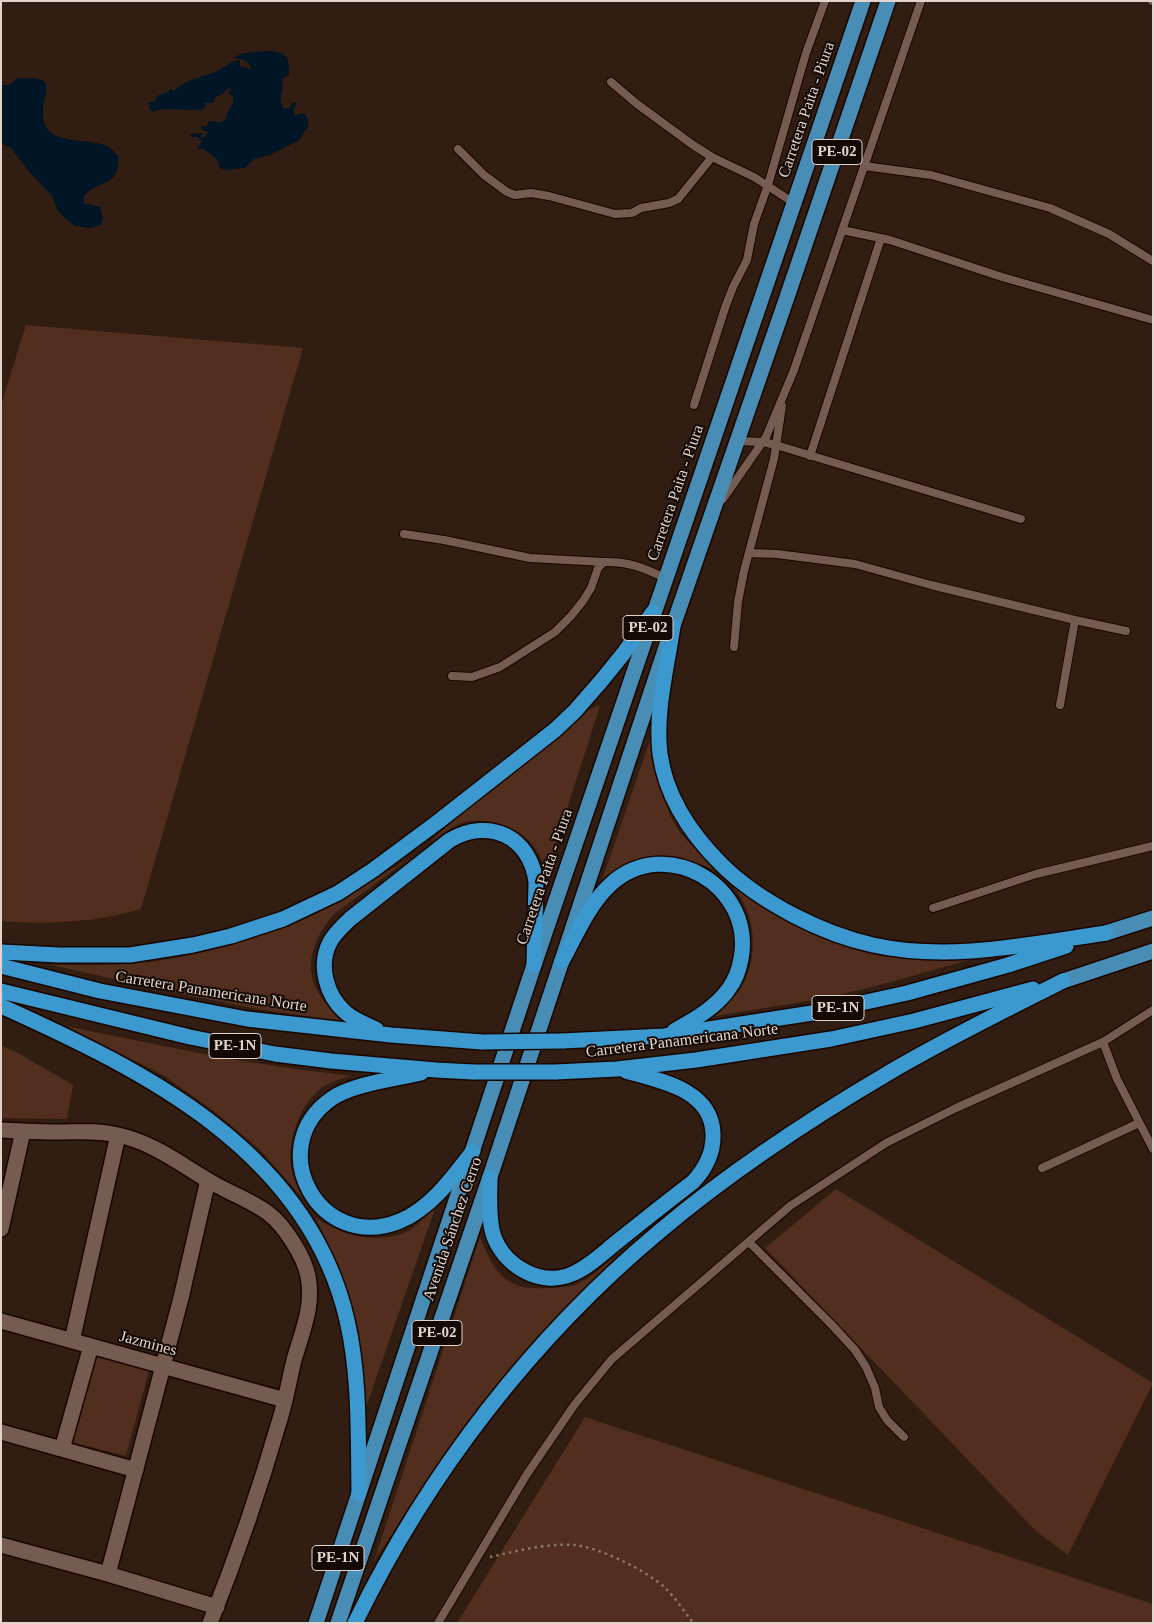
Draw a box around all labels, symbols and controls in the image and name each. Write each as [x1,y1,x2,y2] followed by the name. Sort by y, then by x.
[775,39,839,181] street label: Carretera Paita - Piura
[812,140,862,164] road number: PE-02
[644,422,708,564] street label: Carretera Paita - Piura
[623,616,673,640] road number: PE-02
[513,806,577,948] street label: Carretera Paita - Piura
[114,967,308,1017] street label: Carretera Panamericana Norte
[812,996,864,1020] road number: PE-1N
[585,1020,779,1062] street label: Carretera Panamericana Norte
[209,1034,261,1058] road number: PE-1N
[419,1155,487,1303] street label: Avenida Sánchez Cerro
[412,1320,462,1346] road number: PE-02
[117,1327,179,1361] street label: Jazmines
[312,1546,364,1570] road number: PE-1N

